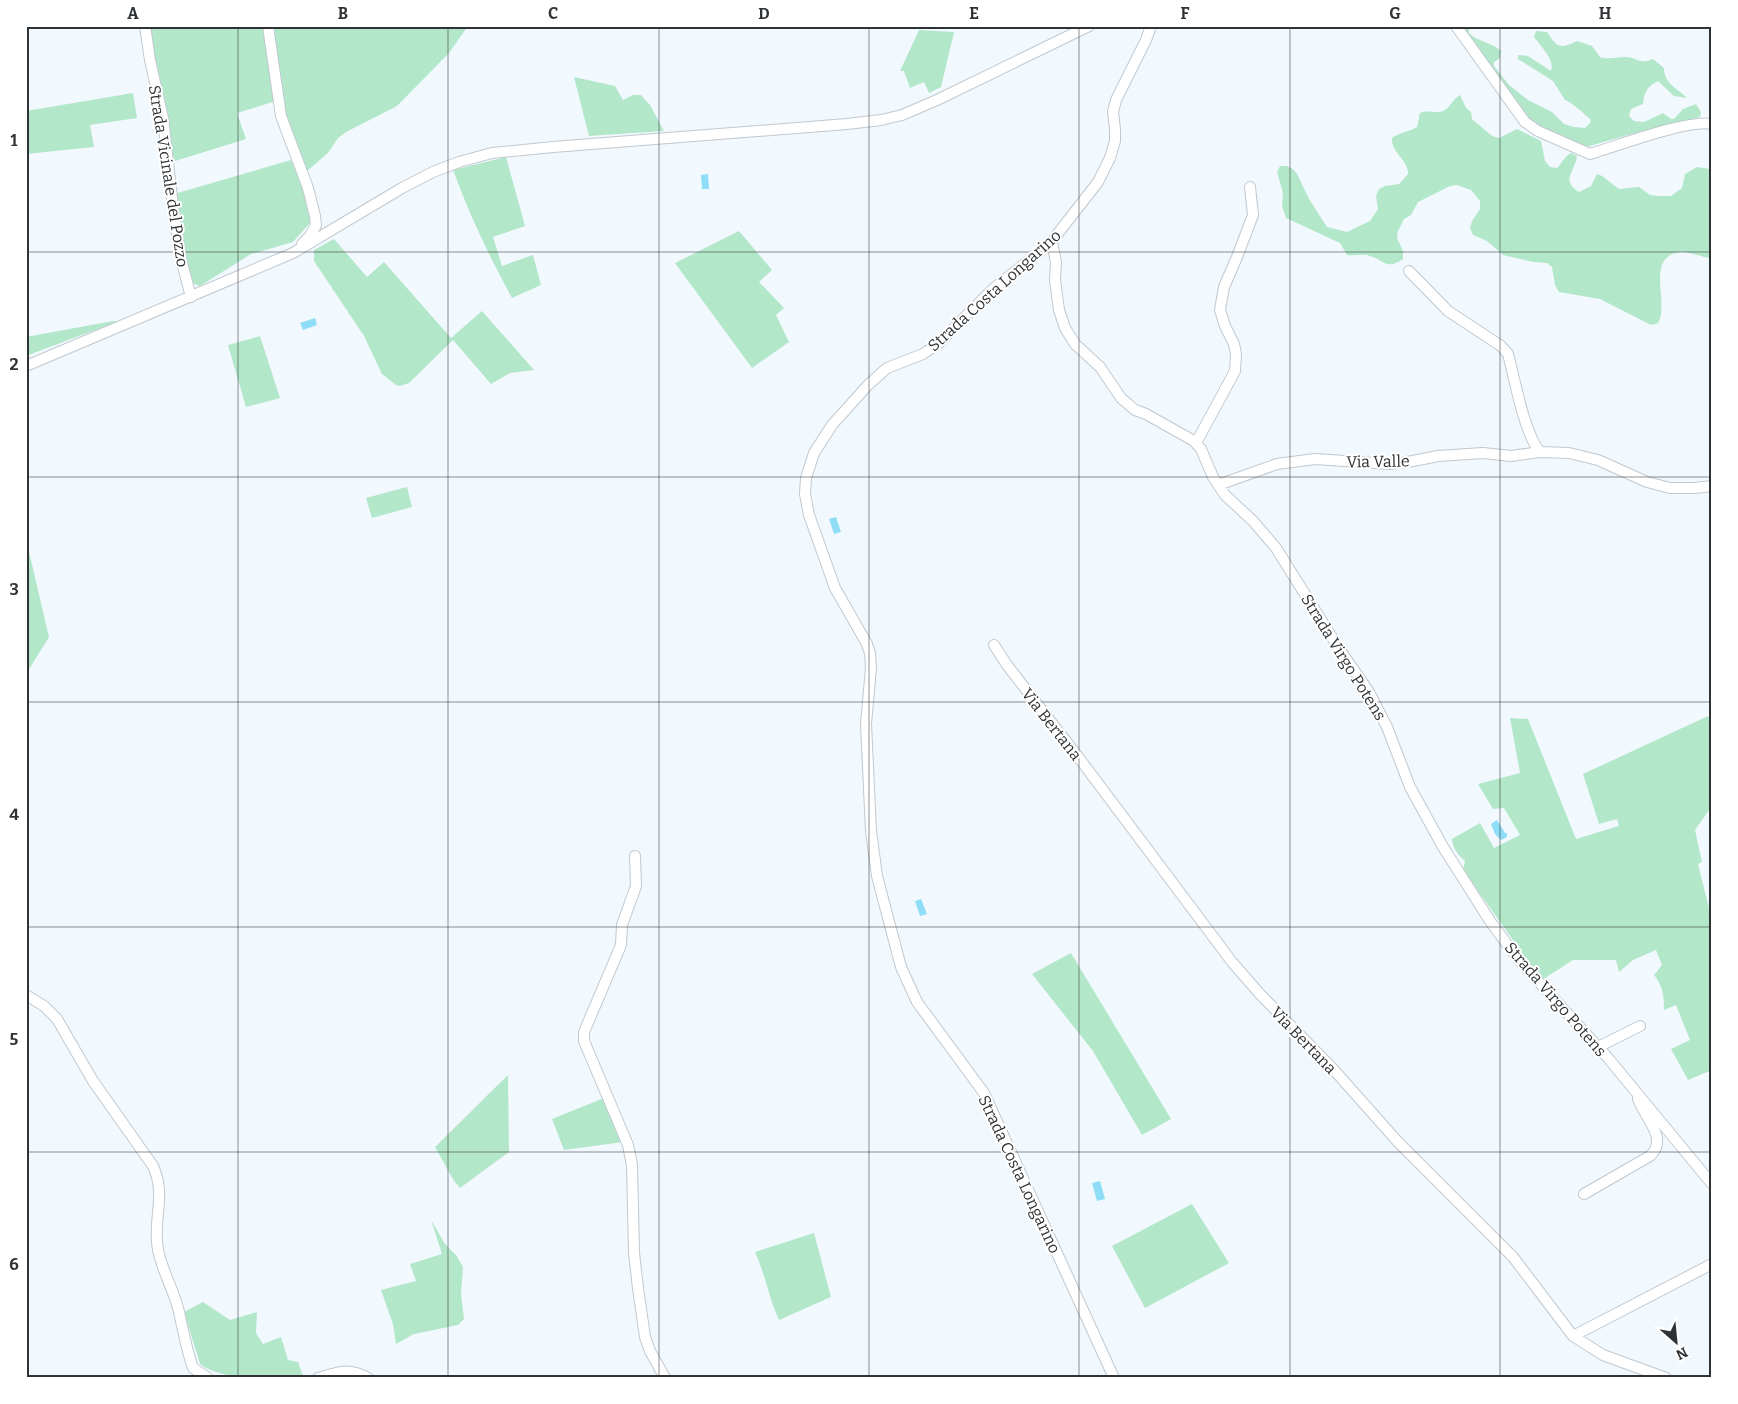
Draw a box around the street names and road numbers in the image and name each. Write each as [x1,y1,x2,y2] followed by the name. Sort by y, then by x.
[145,84,192,269] street label: Strada Vicinale del Pozzo
[924,226,1065,355] street label: Strada Costa Longarino
[1346,451,1410,472] street label: Via Valle
[1297,591,1390,724] street label: Strada Virgo Potens
[1018,685,1086,764] street label: Via Bertana
[1501,938,1610,1060] street label: Strada Virgo Potens
[1267,1003,1341,1078] street label: Via Bertana
[974,1092,1065,1256] street label: Strada Costa Longarino

